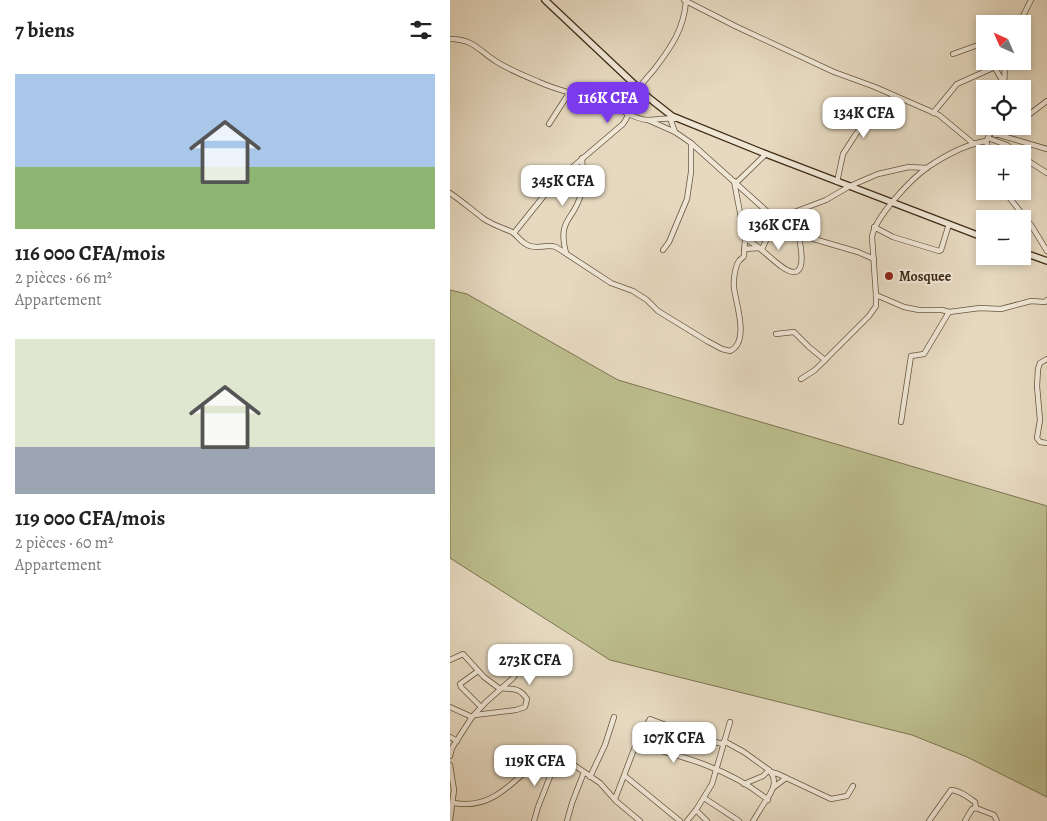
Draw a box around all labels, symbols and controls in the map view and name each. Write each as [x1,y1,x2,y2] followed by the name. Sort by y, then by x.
[976,15,1031,70] north arrow
[976,15,1031,265] map controls
[15,16,75,44] text: 7 biens
[407,16,435,44] icon: filters
[976,80,1031,135] button: locate
[556,82,660,124] pin: 116K CFA
[578,87,638,109] text: 116K CFA
[812,96,916,139] pin: 134K CFA
[833,102,895,124] text: 134K CFA
[180,107,270,197] icon: home
[976,145,1031,200] button: +
[511,164,615,207] pin: 345K CFA
[532,170,594,192] text: 345K CFA
[727,208,831,251] pin: 136K CFA
[976,210,1031,265] button: −
[748,214,810,236] text: 136K CFA
[15,239,165,267] text: 116 000 CFA/mois
[15,267,112,289] text: 2 pièces · 66 m²
[899,267,952,286] place label: Mosquee
[883,270,895,282] marker: Mosquee
[15,289,101,311] text: Appartement
[180,372,270,462] icon: home
[15,504,165,532] text: 119 000 CFA/mois
[15,532,113,554] text: 2 pièces · 60 m²
[15,554,101,576] text: Appartement
[478,644,582,686] pin: 273K CFA
[499,649,561,671] text: 273K CFA
[622,722,726,764] pin: 107K CFA
[643,727,705,749] text: 107K CFA
[483,744,587,787] pin: 119K CFA
[505,750,565,772] text: 119K CFA

